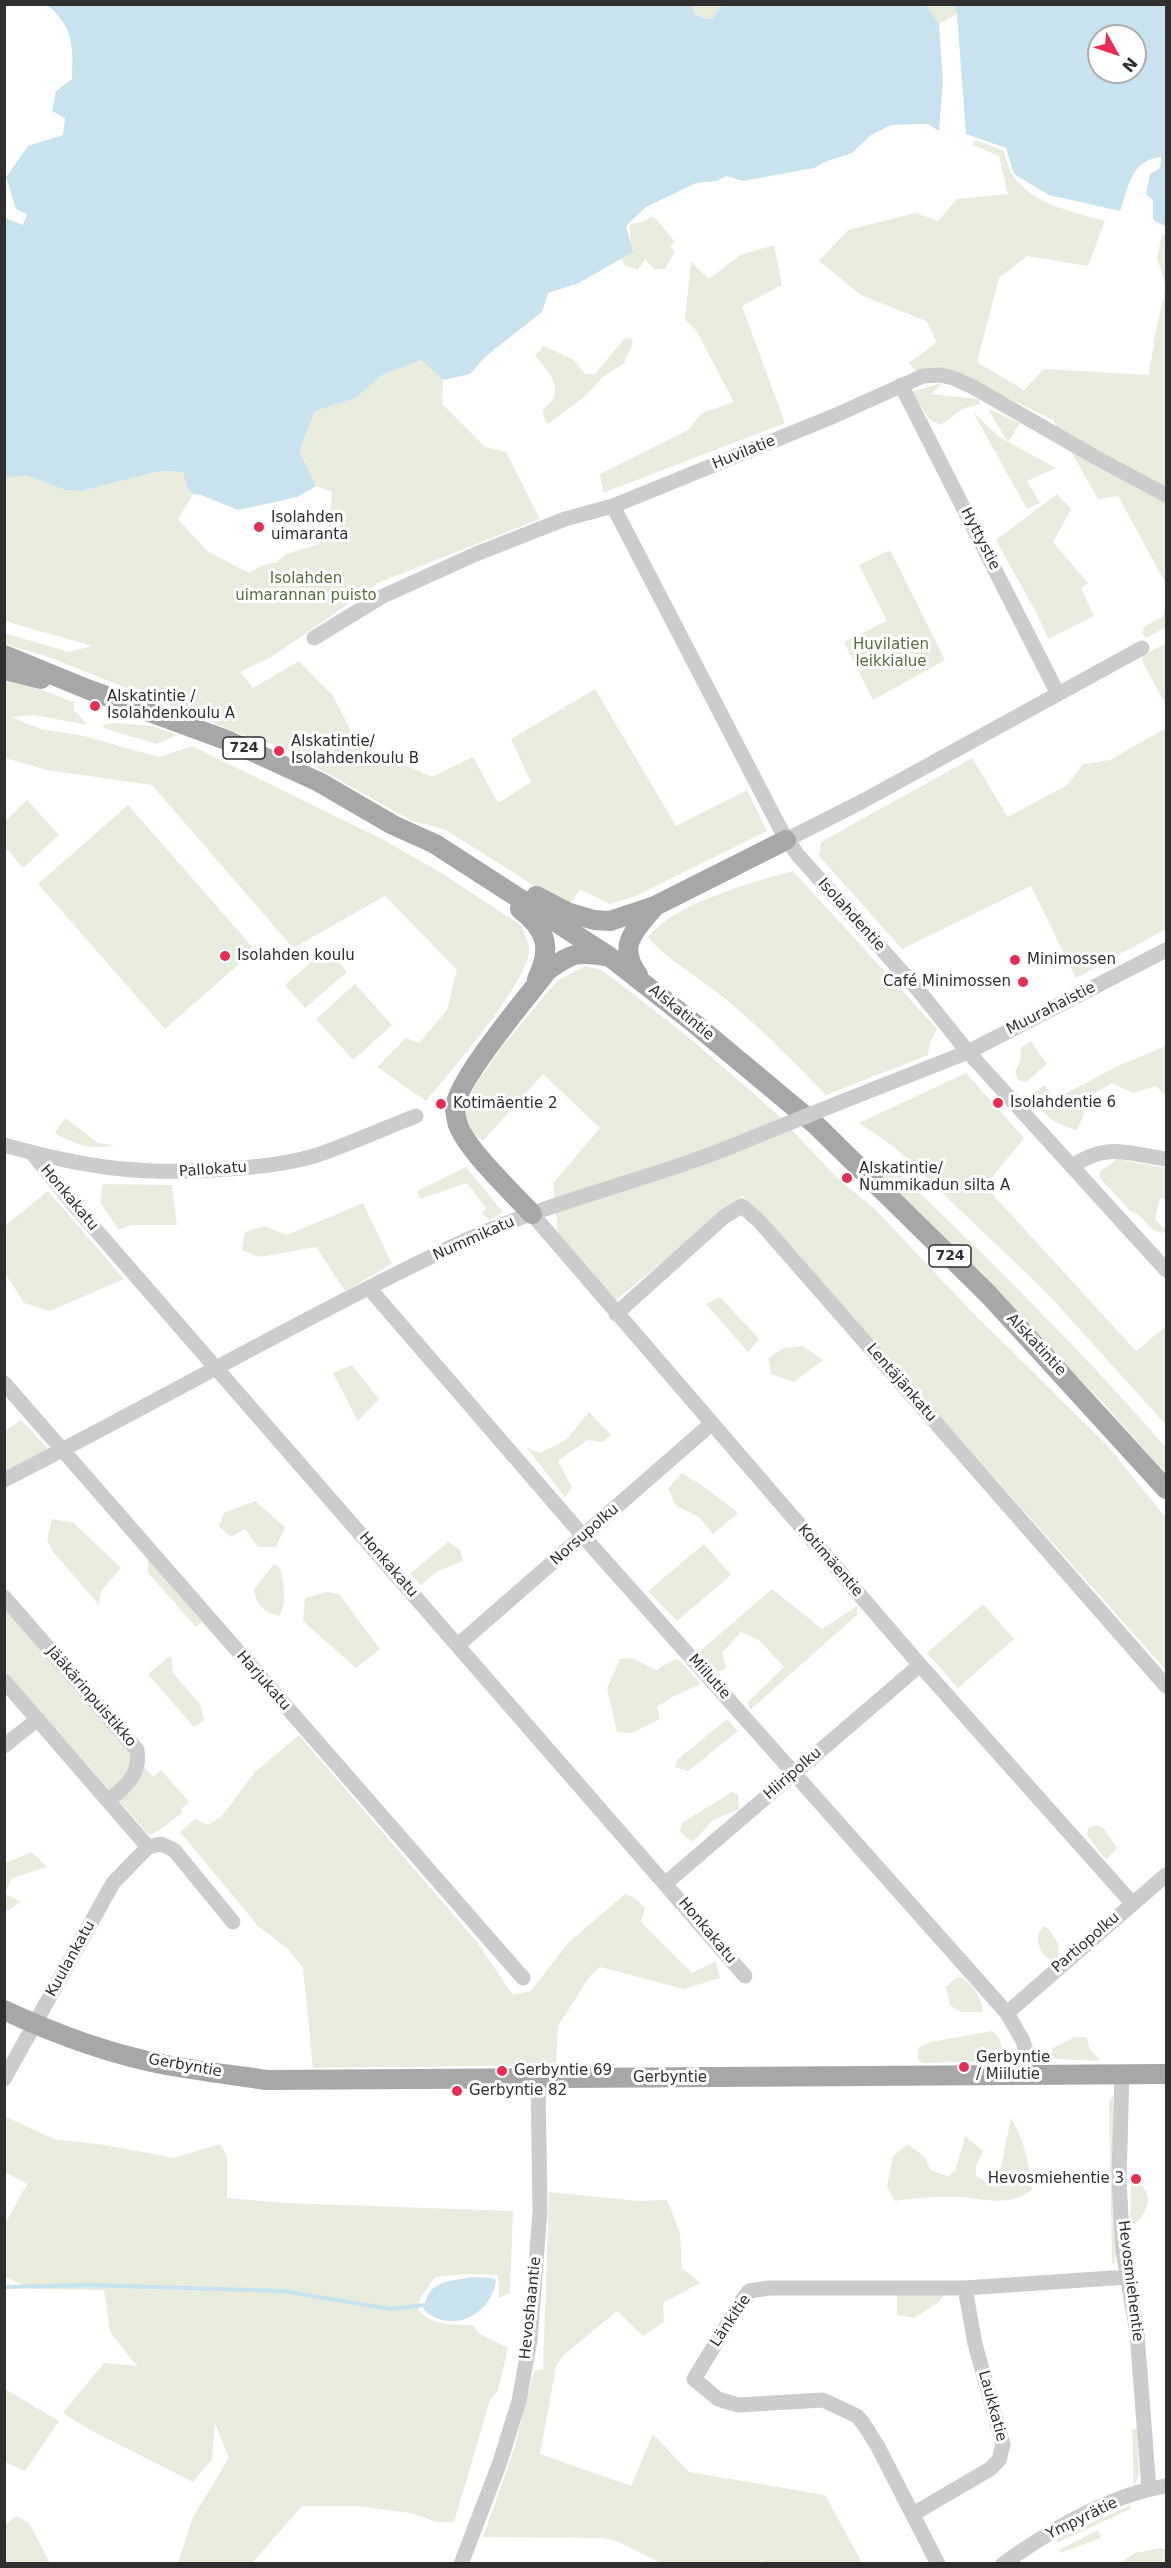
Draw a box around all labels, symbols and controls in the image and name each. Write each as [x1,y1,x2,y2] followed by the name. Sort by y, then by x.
[1087,24,1147,84] north arrow
[1118,53,1141,76] text: N
[710,432,778,474] street label: Huvilatie
[957,505,1003,573] street label: Hyttystie
[271,509,348,544] place label: Isolahden uimaranta
[252,520,266,534] marker: Isolahden uimaranta
[235,570,377,605] park label: Isolahden uimarannan puisto
[853,636,929,671] park label: Huvilatien leikkialue
[107,688,235,723] place label: Alskatintie / Isolahdenkoulu A
[88,699,102,713] marker: Alskatintie / Isolahdenkoulu A
[291,733,419,768] place label: Alskatintie/ Isolahdenkoulu B
[223,737,265,759] road number: 724
[272,744,286,758] marker: Alskatintie/ Isolahdenkoulu B
[814,875,888,955] street label: Isolahdentie
[237,947,355,965] place label: Isolahden koulu
[218,949,232,963] marker: Isolahden koulu
[1027,951,1116,969] place label: Minimossen
[1008,953,1022,967] marker: Minimossen
[883,973,1011,991] place label: Café Minimossen
[1016,975,1030,989] marker: Café Minimossen
[1004,979,1098,1039] street label: Muurahaistie
[645,981,717,1045] street label: Alskatintie
[1010,1094,1116,1112] place label: Isolahdentie 6
[453,1095,557,1113] place label: Kotimäentie 2
[991,1096,1005,1110] marker: Isolahdentie 6
[434,1097,448,1111] marker: Kotimäentie 2
[178,1159,248,1181] street label: Pallokatu
[859,1160,1010,1195] place label: Alskatintie/ Nummikadun silta A
[36,1161,102,1235] street label: Honkakatu
[840,1171,854,1185] marker: Alskatintie/ Nummikadun silta A
[431,1213,517,1265] street label: Nummikatu
[929,1245,971,1267] road number: 724
[1003,1310,1069,1380] street label: Alskatintie
[862,1340,940,1426] street label: Lentäjänkatu
[547,1500,623,1570] street label: Norsupolku
[794,1521,866,1601] street label: Kotimäentie
[355,1529,421,1601] street label: Honkakatu
[42,1643,140,1751] street label: Jääkärinpuistikko
[232,1647,294,1715] street label: Harjukatu
[684,1651,734,1703] street label: Miilutie
[760,1744,826,1804] street label: Hiiripolku
[674,1894,740,1968] street label: Honkakatu
[1049,1909,1123,1977] street label: Partiopolku
[43,1918,99,2000] street label: Kuulankatu
[976,2049,1050,2084] place label: Gerbyntie / Miilutie
[147,2051,223,2081] street label: Gerbyntie
[957,2060,971,2074] marker: Gerbyntie / Miilutie
[514,2062,612,2080] place label: Gerbyntie 69
[495,2064,509,2078] marker: Gerbyntie 69
[633,2069,707,2087] street label: Gerbyntie
[469,2082,567,2100] place label: Gerbyntie 82
[450,2084,464,2098] marker: Gerbyntie 82
[988,2170,1124,2188] place label: Hevosmiehentie 3
[1129,2172,1143,2186] marker: Hevosmiehentie 3
[1114,2219,1146,2343] street label: Hevosmiehentie
[517,2256,545,2360] street label: Hevoshaantie
[707,2291,755,2351] street label: Länkitie
[974,2369,1010,2443] street label: Laukkatie
[1044,2494,1120,2544] street label: Ympyrätie

